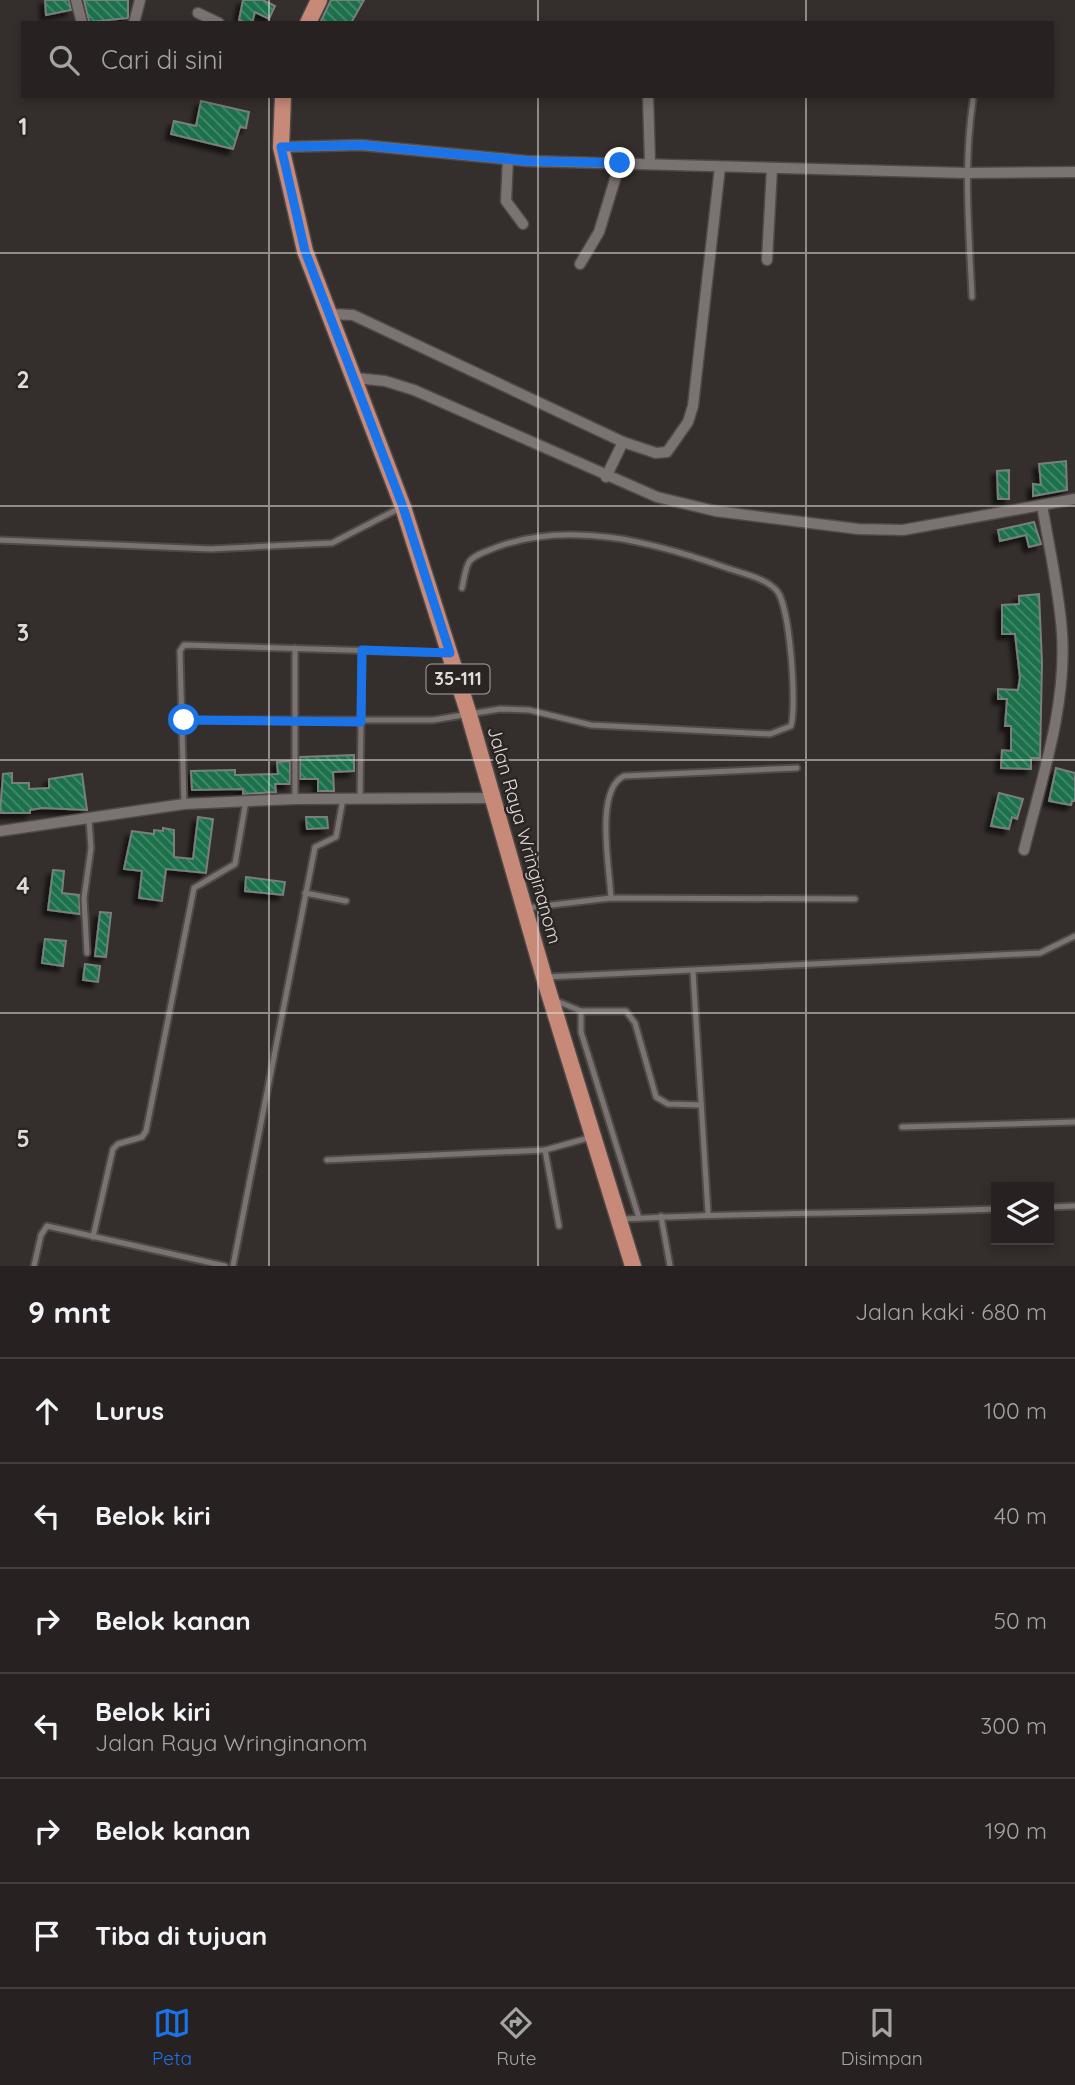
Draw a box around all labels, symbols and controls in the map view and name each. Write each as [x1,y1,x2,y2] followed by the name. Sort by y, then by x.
[21,21,1054,98] search box
[45,41,83,79] icon: search
[101,43,223,76] text: Cari di sini
[19,112,27,141] text: 1
[604,147,635,178] route end
[16,365,30,394] text: 2
[17,618,29,647] text: 3
[426,664,490,694] road number: 35-111
[168,704,199,735] route start
[482,723,568,947] street label: Jalan Raya Wringinanom
[16,871,30,900] text: 4
[16,1124,30,1153] text: 5
[991,1182,1054,1245] map controls
[991,1182,1054,1245] button: layers
[28,1293,111,1331] text: 9 mnt
[855,1297,1047,1326] text: Jalan kaki · 680 m
[28,1392,66,1430] icon: ahead
[95,1394,164,1427] text: Lurus
[984,1396,1047,1425] text: 100 m
[28,1497,66,1535] icon: left
[95,1499,211,1532] text: Belok kiri
[994,1501,1047,1530] text: 40 m
[28,1602,66,1640] icon: right
[95,1604,251,1637] text: Belok kanan
[994,1606,1047,1635] text: 50 m
[95,1695,211,1728] text: Belok kiri
[28,1707,66,1745] icon: left
[980,1711,1047,1740] text: 300 m
[95,1728,368,1757] text: Jalan Raya Wringinanom
[28,1812,66,1850] icon: right
[95,1814,251,1847] text: Belok kanan
[985,1816,1047,1845] text: 190 m
[28,1917,66,1955] icon: arrive
[95,1919,267,1952] text: Tiba di tujuan
[152,2004,192,2070] tab: Peta
[496,2004,537,2070] tab: Rute
[841,2004,923,2070] tab: Disimpan

